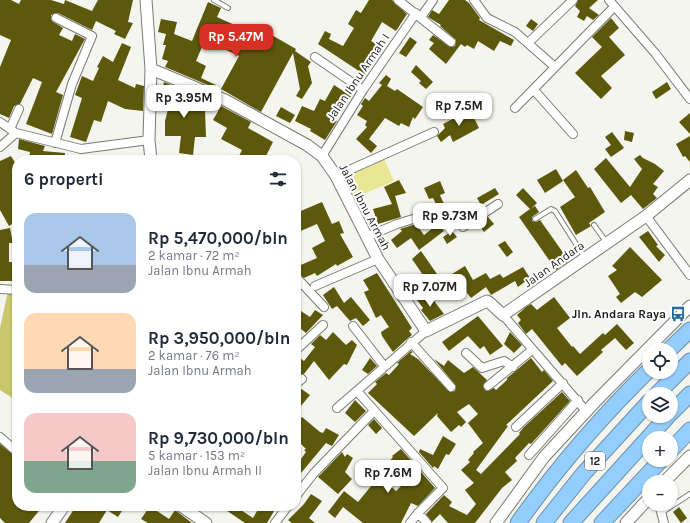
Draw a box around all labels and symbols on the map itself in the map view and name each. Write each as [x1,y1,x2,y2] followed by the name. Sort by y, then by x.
[195,24,277,58] pin: Rp 5.47M
[324,31,392,123] street label: Jalan Ibnu Armah I
[143,85,225,119] pin: Rp 3.95M
[422,93,496,127] pin: Rp 7.5M
[336,161,394,253] street label: Jalan Ibnu Armah
[409,203,491,237] pin: Rp 9.73M
[521,238,587,290] street label: Jalan Andara
[389,274,471,308] pin: Rp 7.07M
[669,305,687,323] bus stop icon: Jln. Andara Raya
[572,307,666,321] place label: Jln. Andara Raya
[585,452,605,470] road number: 12
[351,460,425,494] pin: Rp 7.6M

